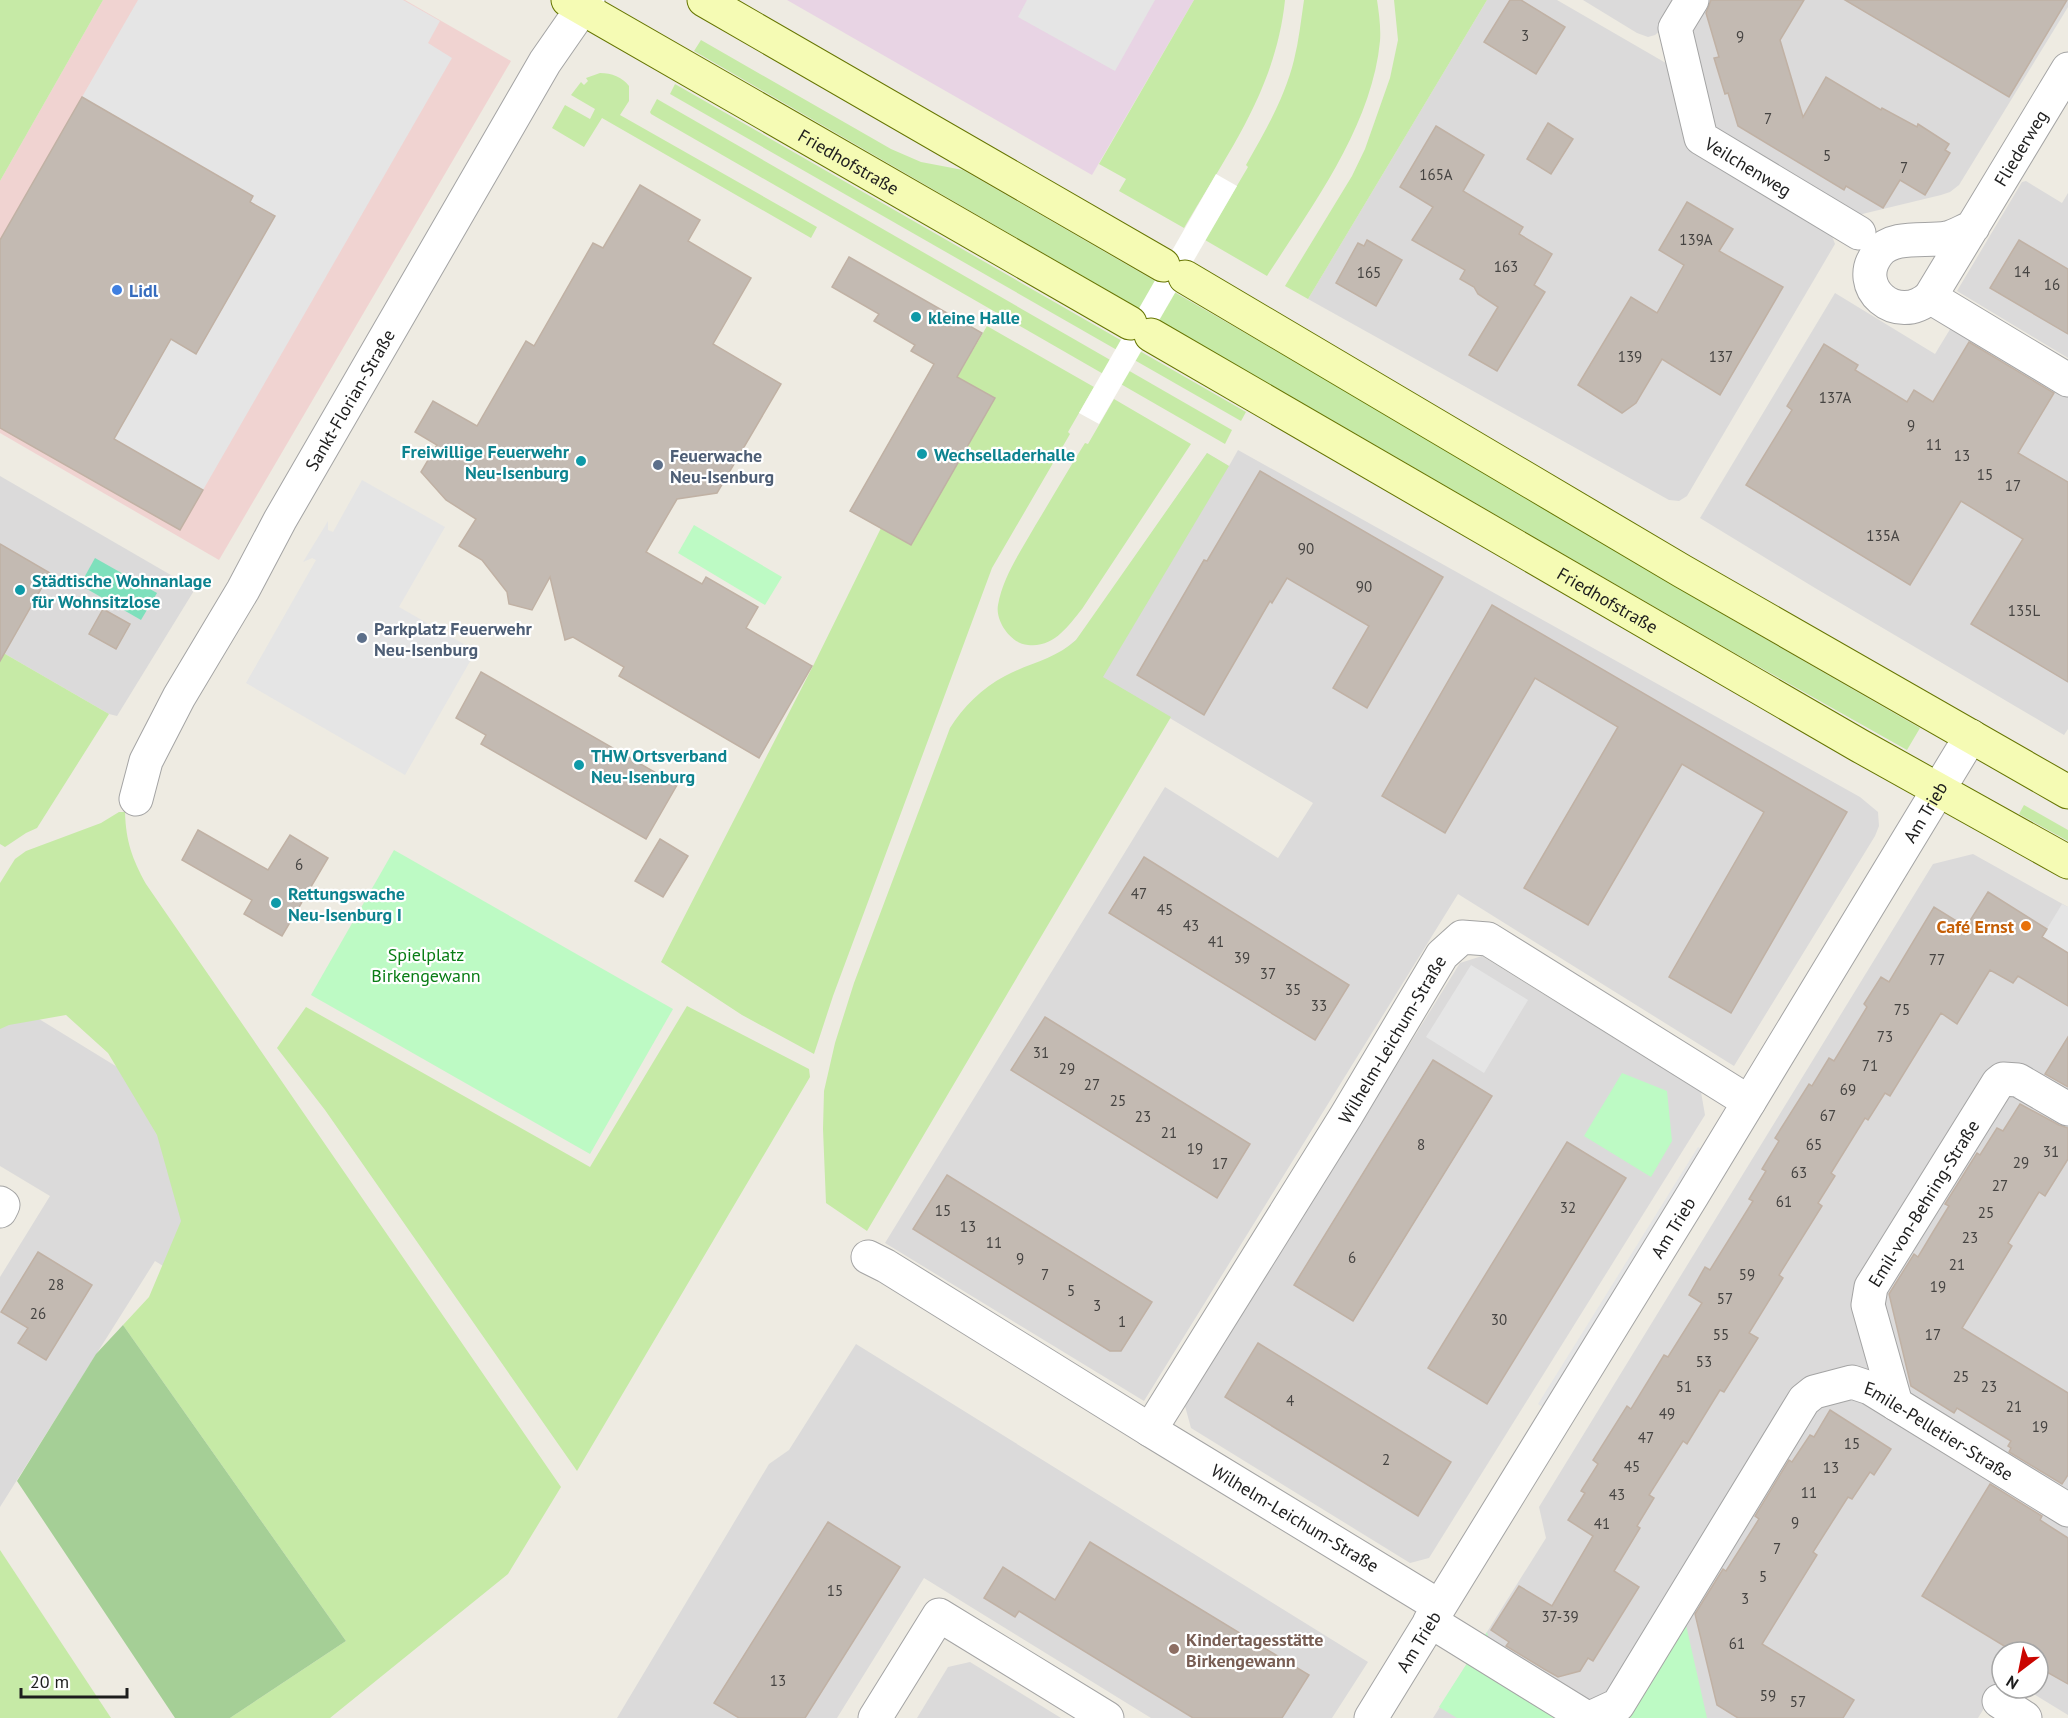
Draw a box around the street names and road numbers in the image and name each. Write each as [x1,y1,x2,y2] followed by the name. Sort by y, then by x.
[1988,105,2052,190] street label: Fliederweg
[794,123,904,200] street label: Friedhofstraße
[1700,131,1796,201] street label: Veilchenweg
[300,325,400,475] street label: Sankt-Florian-Straße
[1553,562,1662,638] street label: Friedhofstraße
[1898,777,1952,847] street label: Am Trieb
[1333,951,1451,1127] street label: Wilhelm-Leichum-Straße
[1863,1115,1984,1291] street label: Emil-von-Behring-Straße
[1645,1193,1700,1262] street label: Am Trieb
[1862,1376,2018,1485] street label: Emile-Pelletier-Straße
[1207,1459,1383,1577] street label: Wilhelm-Leichum-Straße
[1391,1607,1446,1676] street label: Am Trieb

